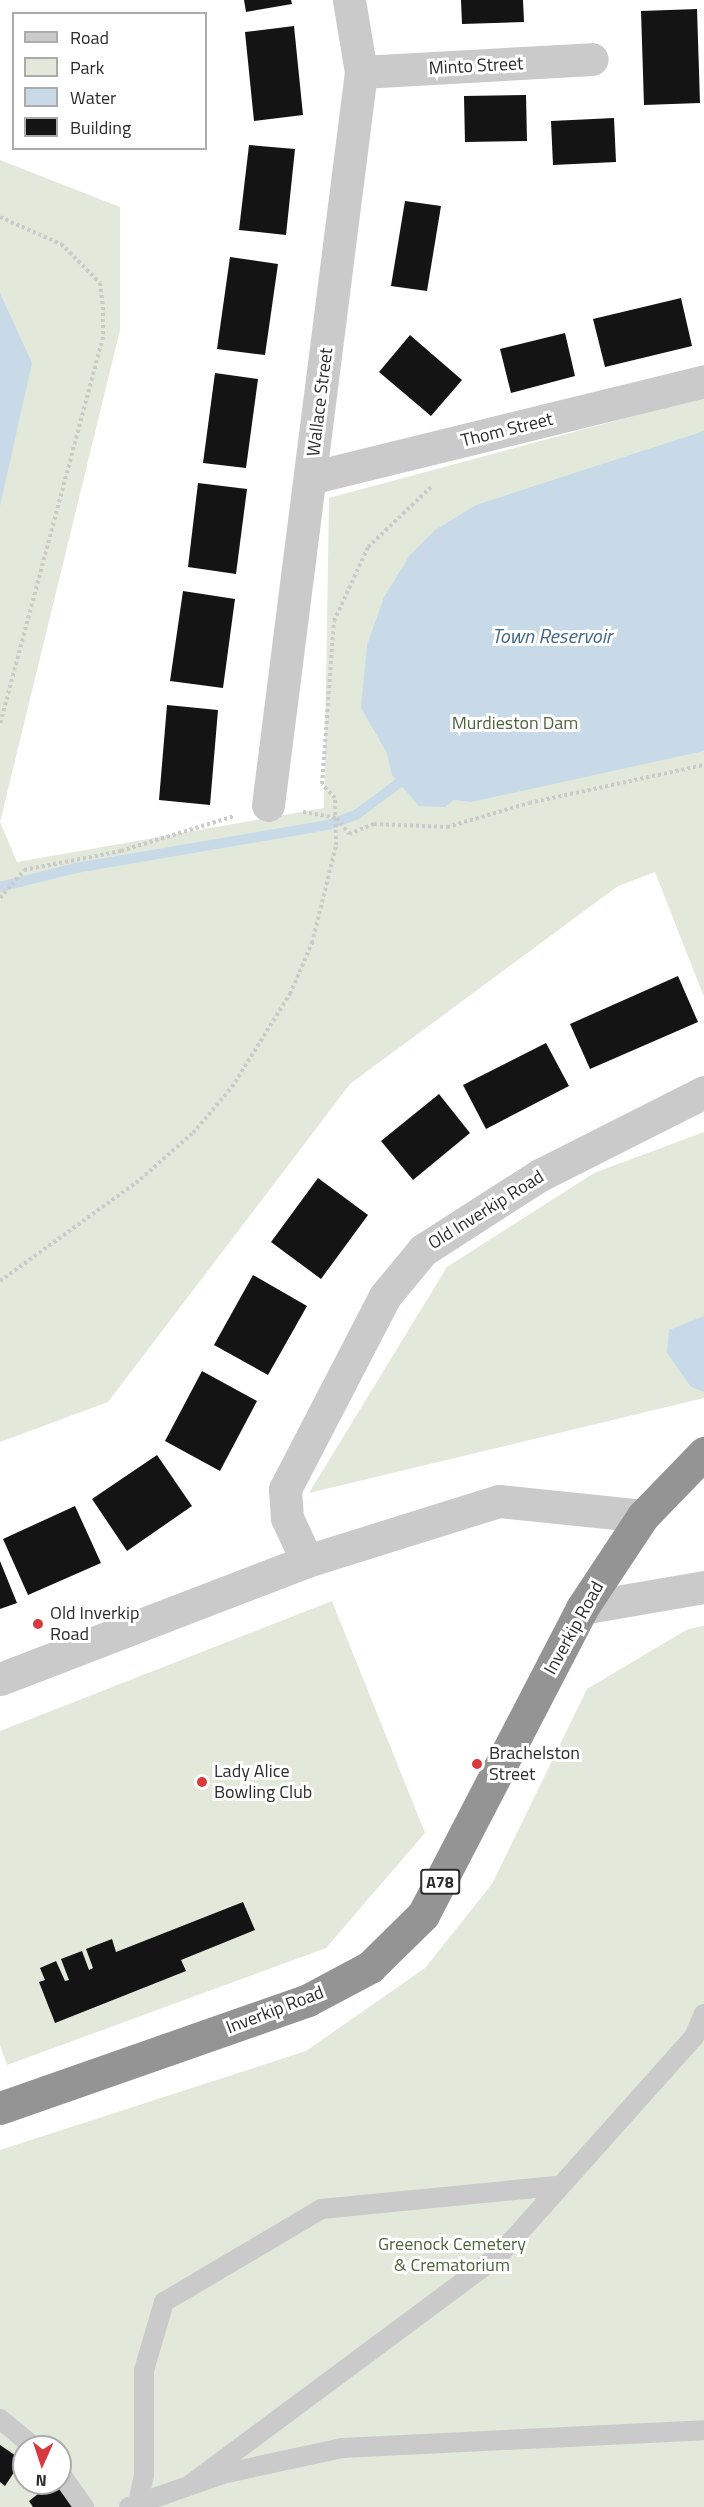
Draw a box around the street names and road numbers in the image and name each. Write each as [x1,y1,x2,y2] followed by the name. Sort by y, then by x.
[428,53,524,79] street label: Minto Street
[303,346,337,458] street label: Wallace Street
[459,408,555,452] street label: Thom Street
[424,1166,548,1254] street label: Old Inverkip Road
[540,1578,608,1678] street label: Inverkip Road
[419,1869,461,1895] road number: A78
[223,1981,327,2039] street label: Inverkip Road

